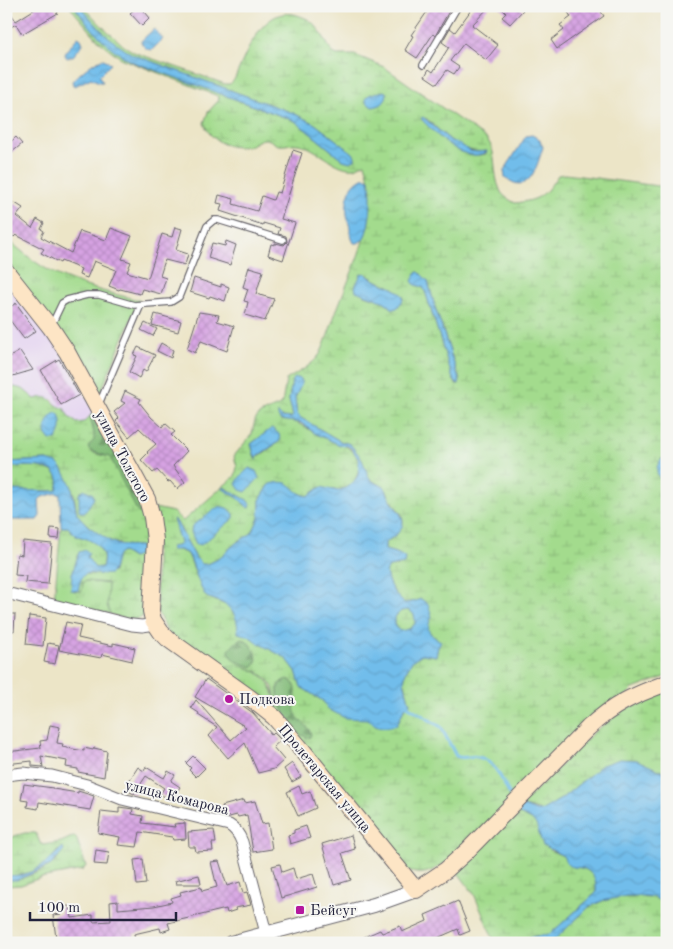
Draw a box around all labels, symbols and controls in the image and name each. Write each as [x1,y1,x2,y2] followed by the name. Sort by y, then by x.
[91,408,152,505] street label: улица Толстого
[223,693,235,705] marker: Подкова
[239,693,295,708] place label: Подкова
[275,722,374,836] street label: Пролетарская улица
[123,778,231,819] street label: улица Комарова
[30,889,176,921] scale bar
[38,901,80,916] text: 100 m
[294,904,306,916] marker: Бейсуг
[310,904,357,919] place label: Бейсуг

